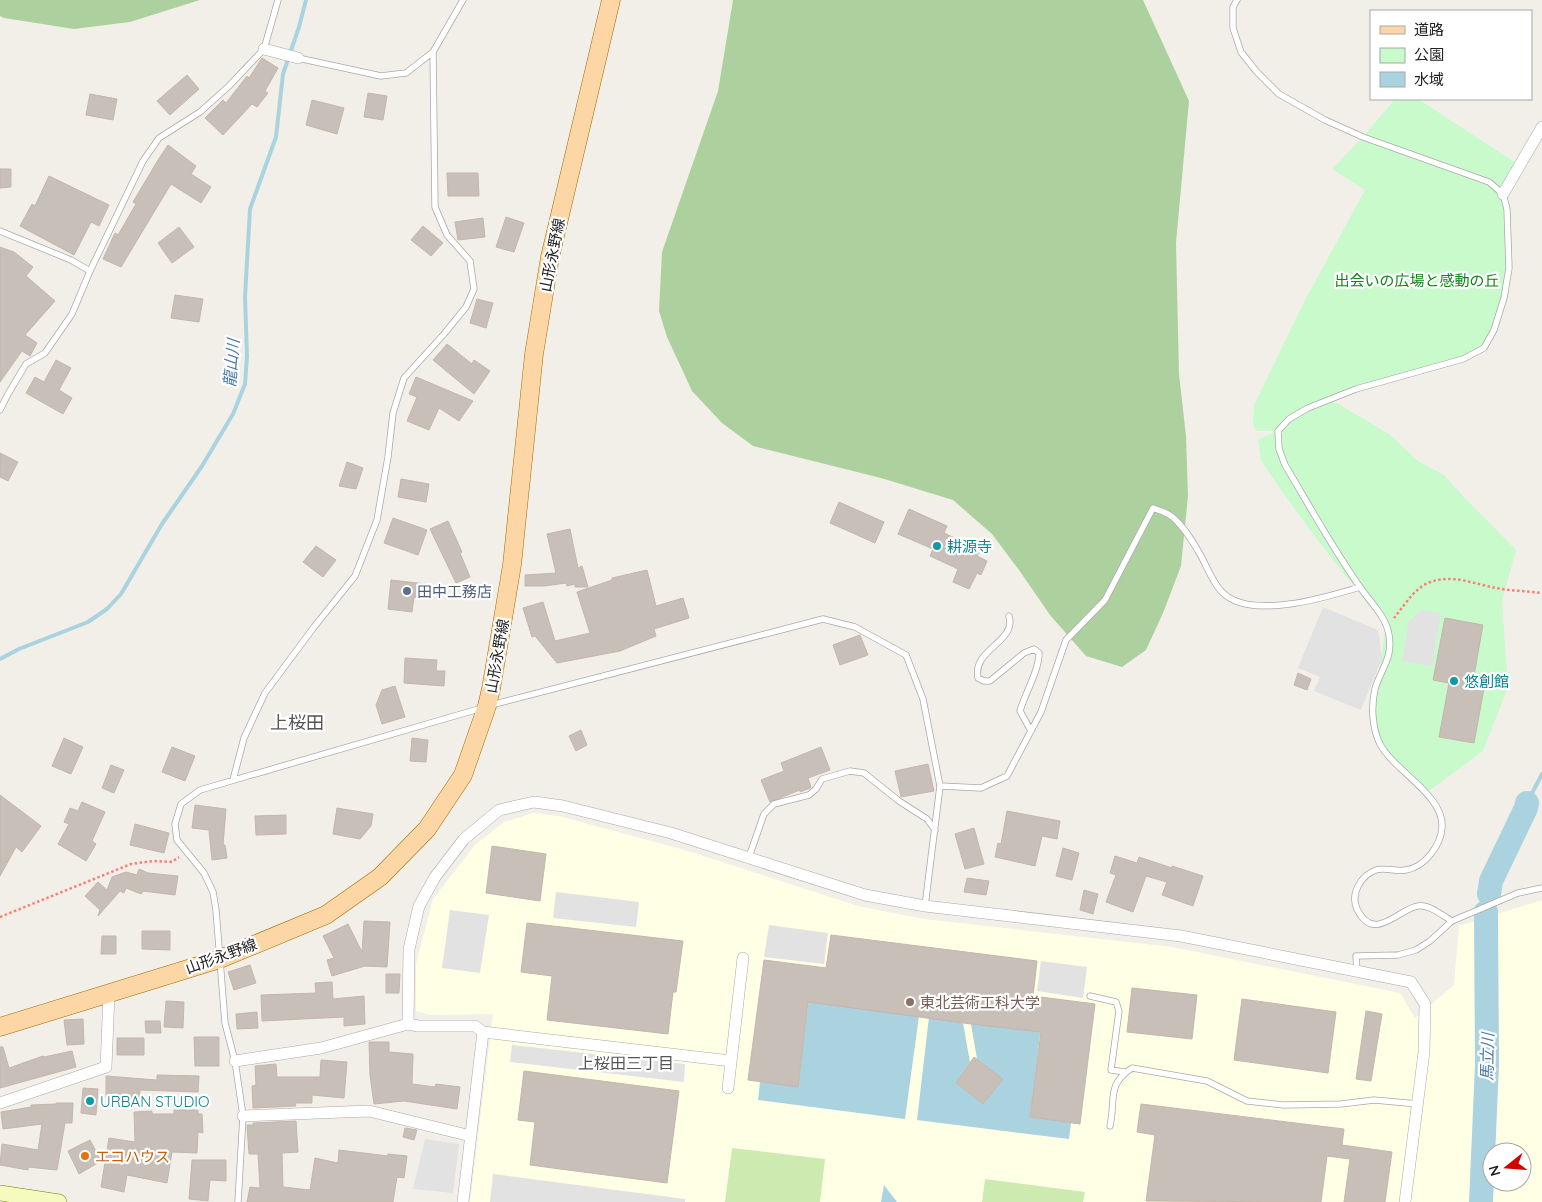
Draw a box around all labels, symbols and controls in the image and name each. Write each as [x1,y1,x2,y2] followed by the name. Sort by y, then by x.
[1370,10,1532,100] legend
[1414,20,1444,39] text: 道路
[1414,45,1444,64] text: 公園
[1414,70,1444,89] text: 水域
[536,216,568,294] street label: 山形永野線
[1334,271,1500,290] park label: 出会いの広場と感動の丘
[219,336,243,388] water label: 龍山川
[947,537,992,556] place label: 耕源寺
[931,540,943,552] marker: 耕源寺
[417,582,492,601] place label: 田中工務店
[401,585,413,597] marker: 田中工務店
[481,617,513,695] street label: 山形永野線
[1464,672,1509,691] place label: 悠創館
[1448,675,1460,687] marker: 悠創館
[270,711,324,734] district label: 上桜田
[183,934,259,978] street label: 山形永野線
[920,993,1040,1012] place label: 東北芸術工科大学
[904,996,916,1008] marker: 東北芸術工科大学
[1477,1031,1497,1081] water label: 馬立川
[578,1053,674,1073] district label: 上桜田三丁目
[100,1092,209,1111] place label: URBAN STUDIO
[84,1095,96,1107] marker: URBAN STUDIO
[1482,1142,1532,1192] north arrow
[95,1147,170,1166] place label: エコハウス
[79,1150,91,1162] marker: エコハウス
[1484,1163,1505,1178] text: N

